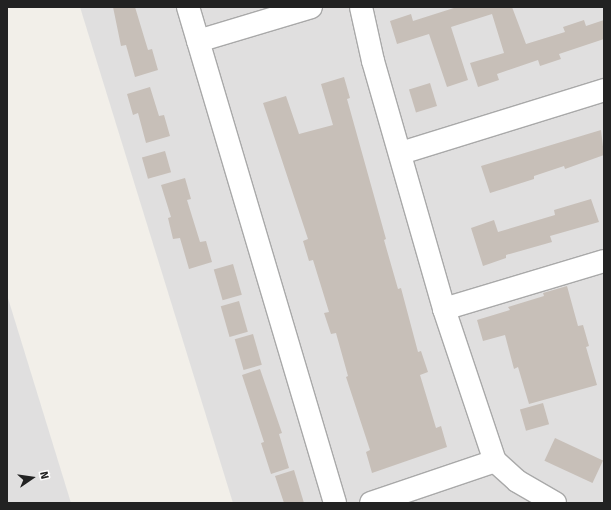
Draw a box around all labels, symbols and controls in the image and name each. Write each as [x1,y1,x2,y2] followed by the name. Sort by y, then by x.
[12,458,52,498] north arrow
[37,470,51,480] text: N

